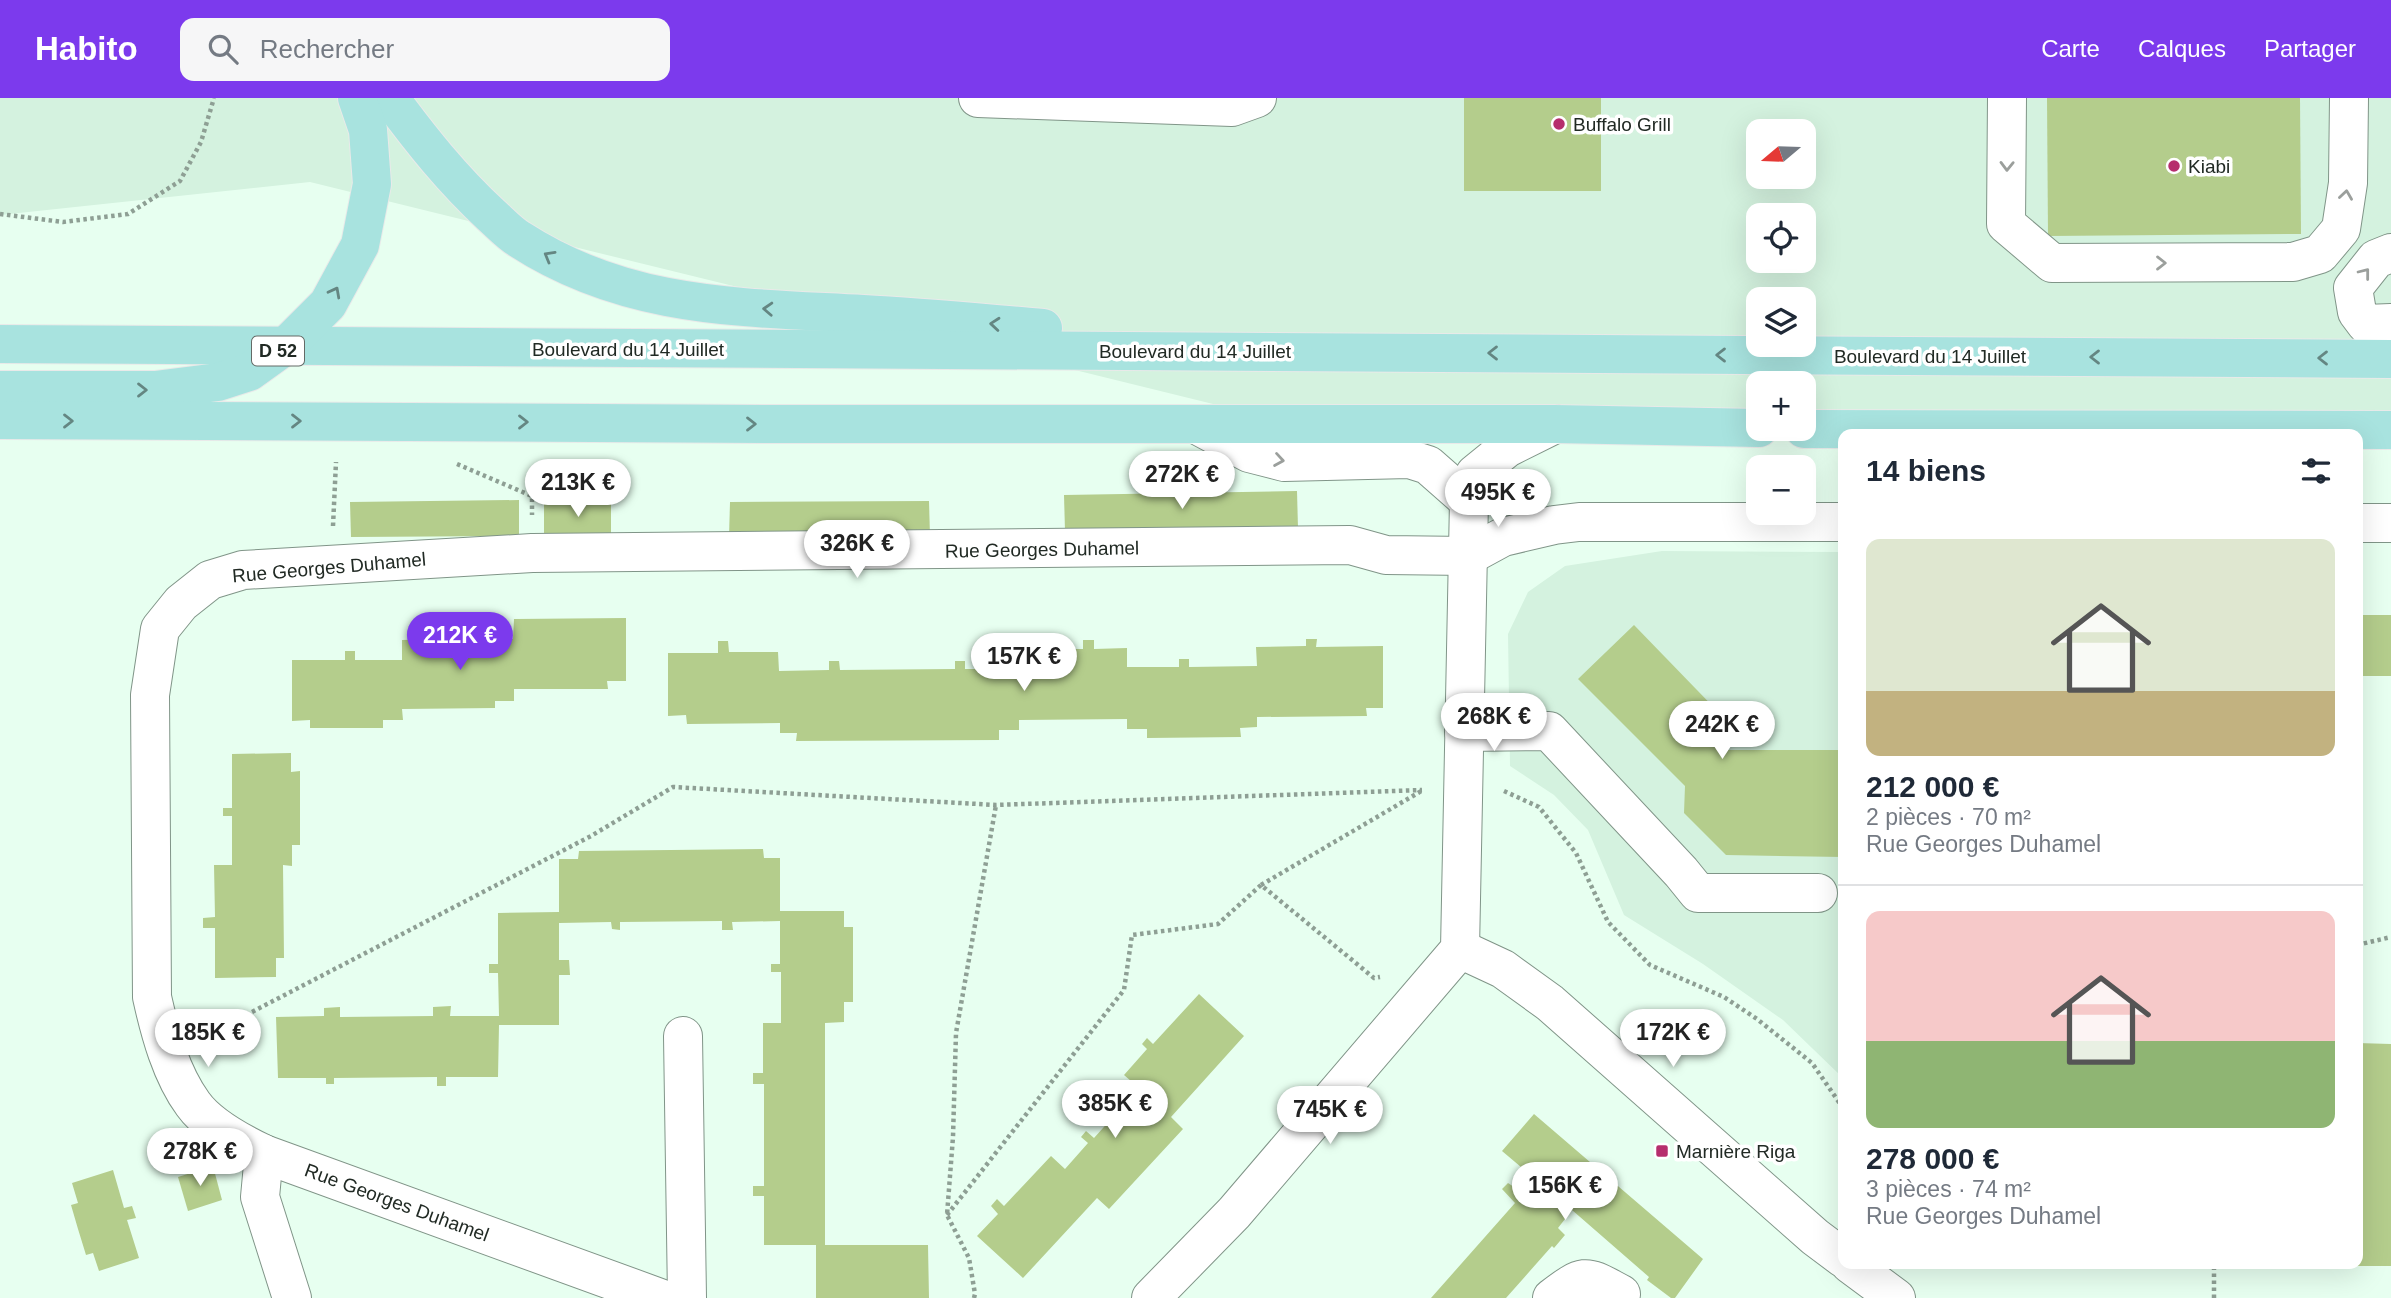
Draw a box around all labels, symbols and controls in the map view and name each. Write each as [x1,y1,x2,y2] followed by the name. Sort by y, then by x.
[180,18,670,81] search box
[35,30,138,67] text: Habito
[204,30,242,68] icon: search
[260,34,394,64] text: Rechercher
[2041,35,2100,62] text: Carte
[2138,35,2226,62] text: Calques
[2264,35,2356,62] text: Partager
[1573,114,1671,135] place label: Buffalo Grill
[1551,116,1567,132] marker: Buffalo Grill
[1746,119,1816,189] north arrow
[1746,119,1816,525] map controls
[2188,156,2230,177] place label: Kiabi
[2166,158,2182,174] marker: Kiabi
[1999,161,2014,172] one-way arrow
[2339,189,2354,201] one-way arrow
[1746,203,1816,273] button: locate
[543,252,556,265] one-way arrow
[2157,255,2167,271] one-way arrow
[2357,268,2370,281] one-way arrow
[326,287,340,299] one-way arrow
[1746,287,1816,357] button: layers
[762,301,773,316] one-way arrow
[989,317,1000,332] one-way arrow
[252,337,304,366] road number: D 52
[532,339,725,360] street label: Boulevard du 14 Juillet
[1099,341,1292,362] street label: Boulevard du 14 Juillet
[1488,345,1498,361] one-way arrow
[1834,346,2027,367] street label: Boulevard du 14 Juillet
[1715,347,1726,363] one-way arrow
[2090,349,2100,365] one-way arrow
[2317,351,2328,366] one-way arrow
[1746,371,1816,441] button: +
[137,382,147,398] one-way arrow
[63,413,74,429] one-way arrow
[291,413,301,429] one-way arrow
[518,414,529,430] one-way arrow
[746,416,756,432] one-way arrow
[1125,452,1239,511] pin: 272K €
[1273,452,1285,467] one-way arrow
[2297,452,2335,490] icon: filters
[1866,454,1986,487] text: 14 biens
[1746,455,1816,525] button: −
[521,460,635,519] pin: 213K €
[1145,461,1219,487] text: 272K €
[541,469,615,495] text: 213K €
[1441,470,1555,529] pin: 495K €
[1461,479,1535,505] text: 495K €
[800,520,914,580] pin: 326K €
[820,530,894,556] text: 326K €
[945,537,1139,562] street label: Rue Georges Duhamel
[231,549,427,586] street label: Rue Georges Duhamel
[2038,585,2164,711] icon: home
[403,612,517,672] pin: 212K €
[423,622,497,648] text: 212K €
[967,634,1081,693] pin: 157K €
[987,643,1061,669] text: 157K €
[1437,694,1551,753] pin: 268K €
[1665,702,1779,761] pin: 242K €
[1457,703,1531,729] text: 268K €
[1685,711,1759,737] text: 242K €
[1866,770,1999,803] text: 212 000 €
[1866,804,2031,830] text: 2 pièces · 70 m²
[1866,831,2101,857] text: Rue Georges Duhamel
[2038,957,2164,1083] icon: home
[151,1010,265,1069] pin: 185K €
[1616,1010,1730,1069] pin: 172K €
[171,1019,245,1045] text: 185K €
[1636,1019,1710,1045] text: 172K €
[1058,1080,1172,1140] pin: 385K €
[1273,1086,1387,1146] pin: 745K €
[1078,1090,1152,1116] text: 385K €
[1293,1096,1367,1122] text: 745K €
[143,1128,257,1188] pin: 278K €
[163,1138,237,1164] text: 278K €
[1676,1141,1796,1162] place label: Marnière Riga
[1866,1142,1999,1175] text: 278 000 €
[1654,1143,1670,1159] marker: Marnière Riga
[302,1159,492,1246] street label: Rue Georges Duhamel
[1508,1162,1622,1222] pin: 156K €
[1528,1172,1602,1198] text: 156K €
[1866,1176,2031,1202] text: 3 pièces · 74 m²
[1866,1203,2101,1229] text: Rue Georges Duhamel

